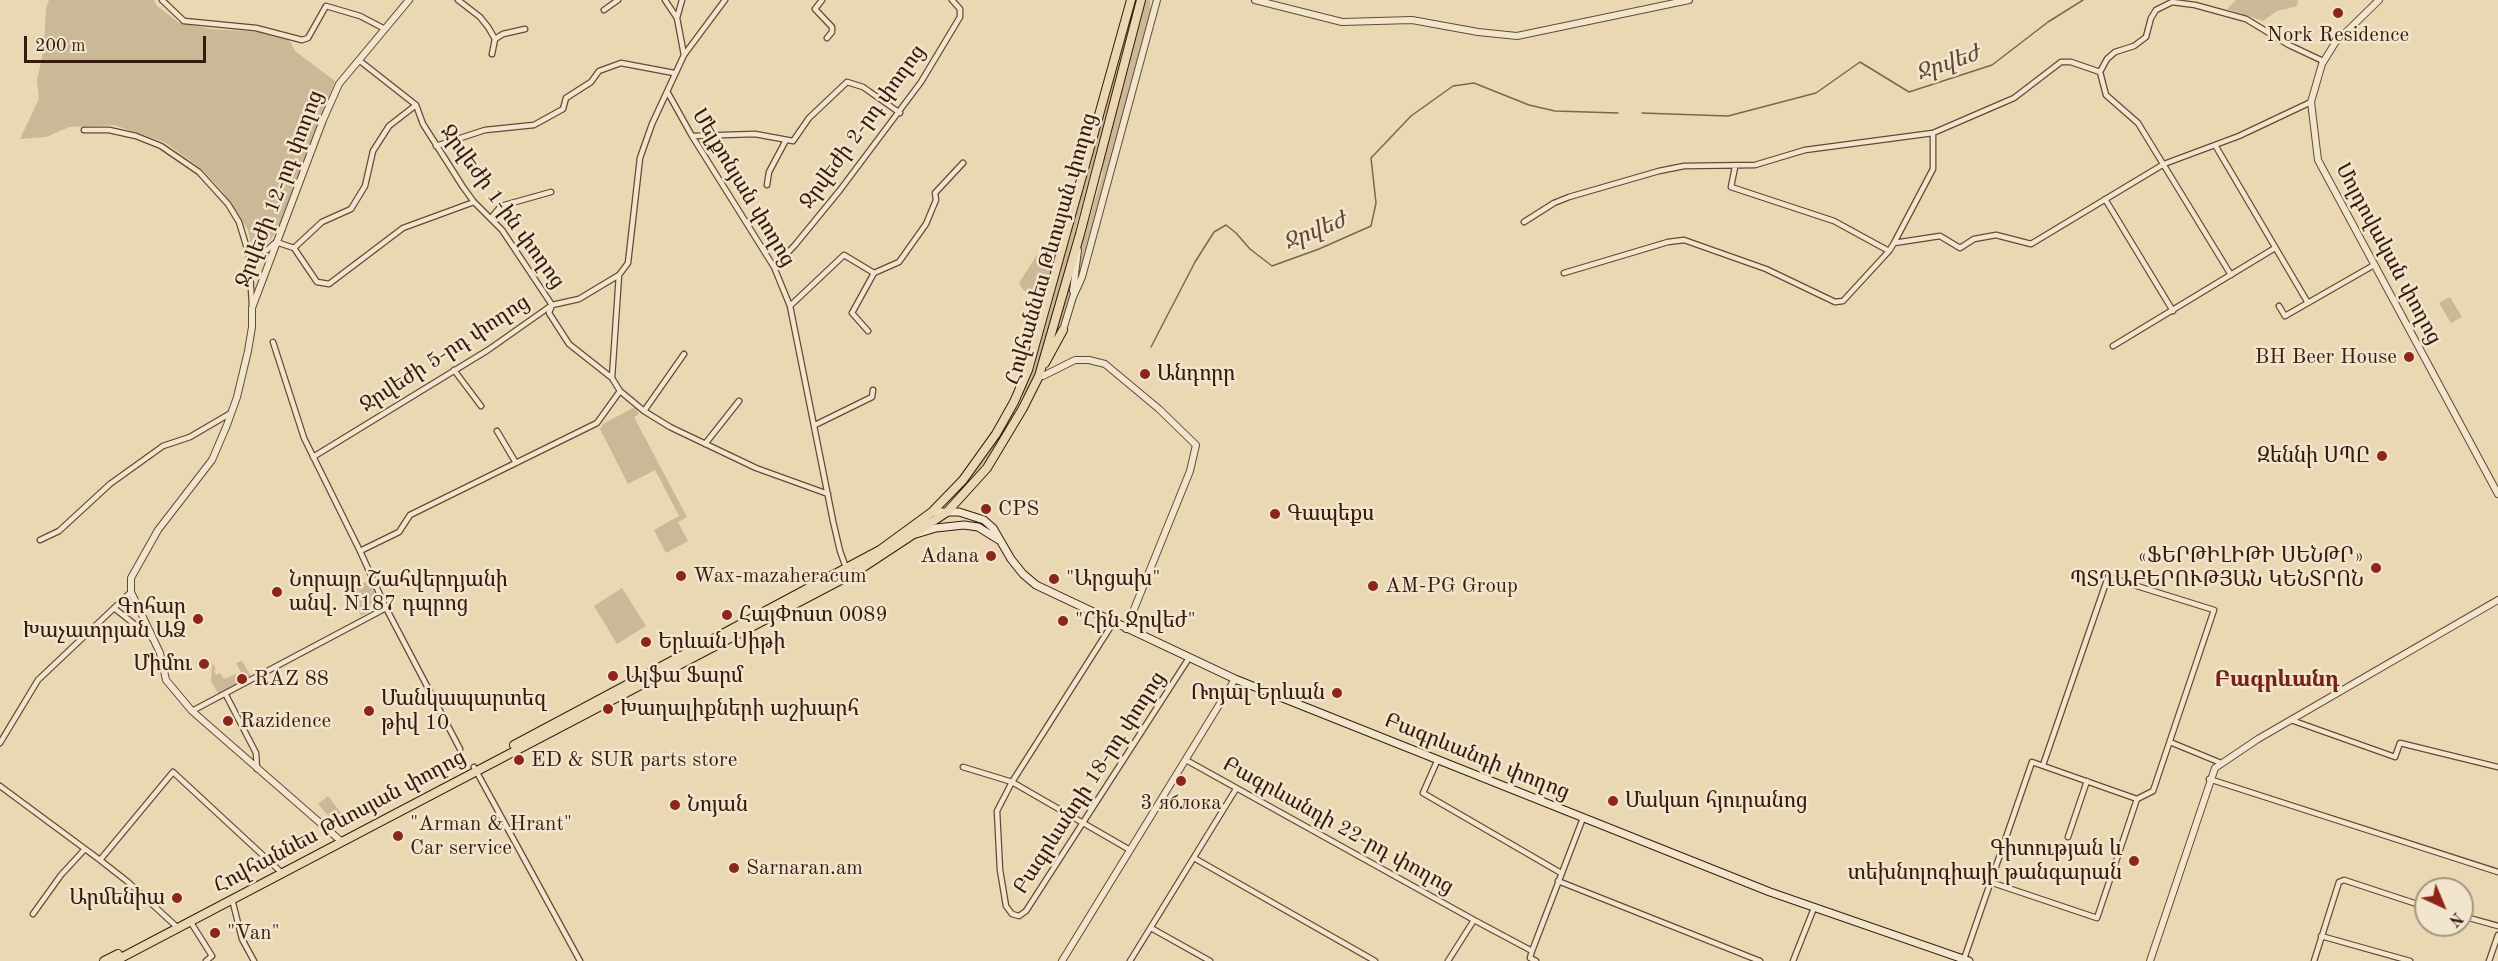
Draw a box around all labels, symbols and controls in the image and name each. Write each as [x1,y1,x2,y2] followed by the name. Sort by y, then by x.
[2331,6,2345,20] marker: Nork Residence
[2267,22,2409,48] place label: Nork Residence
[27,24,208,62] scale bar
[35,37,86,55] text: 200 m
[795,40,931,214] street label: Ջրվեժի 2-րդ փողոց
[1913,41,1983,87] water label: Ջրվեժ
[231,87,329,291] street label: Ջրվեժի 12-րդ փողոց
[686,104,800,272] street label: Մելքոնյան փողոց
[1001,110,1103,388] street label: Հովհաննես Թևոսյան փողոց
[434,120,570,294] street label: Ջրվեժի 1-ին փողոց
[2329,159,2447,349] street label: Մոլդովական փողոց
[1280,208,1350,256] water label: Ջրվեժ
[356,290,534,418] street label: Ջրվեժի 5-րդ փողոց
[2255,344,2397,370] place label: BH Beer House
[2402,350,2416,364] marker: BH Beer House
[1157,361,1235,387] place label: Անդորր
[1138,367,1152,381] marker: Անդորր
[2257,443,2370,469] place label: Զեննի ՍՊԸ
[2375,449,2389,463] marker: Զեննի ՍՊԸ
[998,496,1039,522] place label: CPS
[1287,501,1374,527] place label: Գապեքս
[979,502,993,516] marker: CPS
[1268,507,1282,521] marker: Գապեքս
[920,543,979,569] place label: Adana
[2070,543,2364,593] place label: «ՖԵՐԹԻԼԻԹԻ ՍԵՆԹՐ» ՊՏՂԱԲԵՐՈՒԹՅԱՆ ԿԵՆՏՐՈՆ
[984,549,998,563] marker: Adana
[2369,561,2383,575] marker: «ՖԵՐԹԻԼԻԹԻ ՍԵՆԹՐ» ՊՏՂԱԲԵՐՈՒԹՅԱՆ ԿԵՆՏՐՈՆ
[693,563,867,589] place label: Wax-mazaheracum
[1066,566,1161,592] place label: "Արցախ"
[289,567,508,617] place label: Նորայր Շահվերդյանի անվ. N187 դպրոց
[674,569,688,583] marker: Wax-mazaheracum
[1047,572,1061,586] marker: "Արցախ"
[1385,573,1518,599] place label: AM-PG Group
[1366,579,1380,593] marker: AM-PG Group
[270,585,284,599] marker: Նորայր Շահվերդյանի անվ. N187 դպրոց
[23,594,186,644] place label: Գոհար Խաչատրյան ԱՁ
[739,602,888,628] place label: ՀայՓոստ 0089
[720,608,734,622] marker: ՀայՓոստ 0089
[1075,608,1196,634] place label: "Հին Ջրվեժ"
[191,612,205,626] marker: Գոհար Խաչատրյան ԱՁ
[1056,614,1070,628] marker: "Հին Ջրվեժ"
[658,629,785,655] place label: Երևան Սիթի
[639,635,653,649] marker: Երևան Սիթի
[133,651,192,677] place label: Միմու
[197,657,211,671] marker: Միմու
[625,663,743,689] place label: Ալֆա Ֆարմ
[254,666,329,692] place label: RAZ 88
[1009,667,1171,899] street label: Բագրևանդի 18-րդ փողոց
[2214,667,2340,693] district label: Բագրևանդ
[606,669,620,683] marker: Ալֆա Ֆարմ
[235,672,249,686] marker: RAZ 88
[1191,680,1325,706] place label: Ռոյալ Երևան
[381,686,546,736] place label: Մանկապարտեզ թիվ 10
[1330,686,1344,700] marker: Ռոյալ Երևան
[620,696,859,722] place label: Խաղալիքների աշխարհ
[601,702,615,716] marker: Խաղալիքների աշխարհ
[362,704,376,718] marker: Մանկապարտեզ թիվ 10
[240,708,331,734] place label: Razidence
[1381,708,1573,806] street label: Բագրևանդի փողոց
[221,714,235,728] marker: Razidence
[210,745,470,899] street label: Հովհաննես Թևոսյան փողոց
[531,747,737,773] place label: ED & SUR parts store
[1218,752,1458,900] street label: Բագրևանդի 22-րդ փողոց
[512,753,526,767] marker: ED & SUR parts store
[1174,774,1188,788] marker: 3 яблока
[1625,788,1808,814] place label: Մակաո հյուրանոց
[1140,790,1222,816] place label: 3 яблока
[687,792,748,818] place label: Նոյան
[1606,794,1620,808] marker: Մակաո հյուրանոց
[668,798,682,812] marker: Նոյան
[410,811,572,861] place label: "Arman & Hrant" Car service
[391,829,405,843] marker: "Arman & Hrant" Car service
[1848,836,2122,886] place label: Գիտության և տեխնոլոգիայի թանգարան
[2127,854,2141,868] marker: Գիտության և տեխնոլոգիայի թանգարան
[746,855,863,881] place label: Sarnaran.am
[727,861,741,875] marker: Sarnaran.am
[2414,877,2474,937] north arrow
[69,885,165,911] place label: Արմենիա
[170,891,184,905] marker: Արմենիա
[2445,908,2465,929] text: N
[227,920,280,946] place label: "Van"
[208,926,222,940] marker: "Van"

